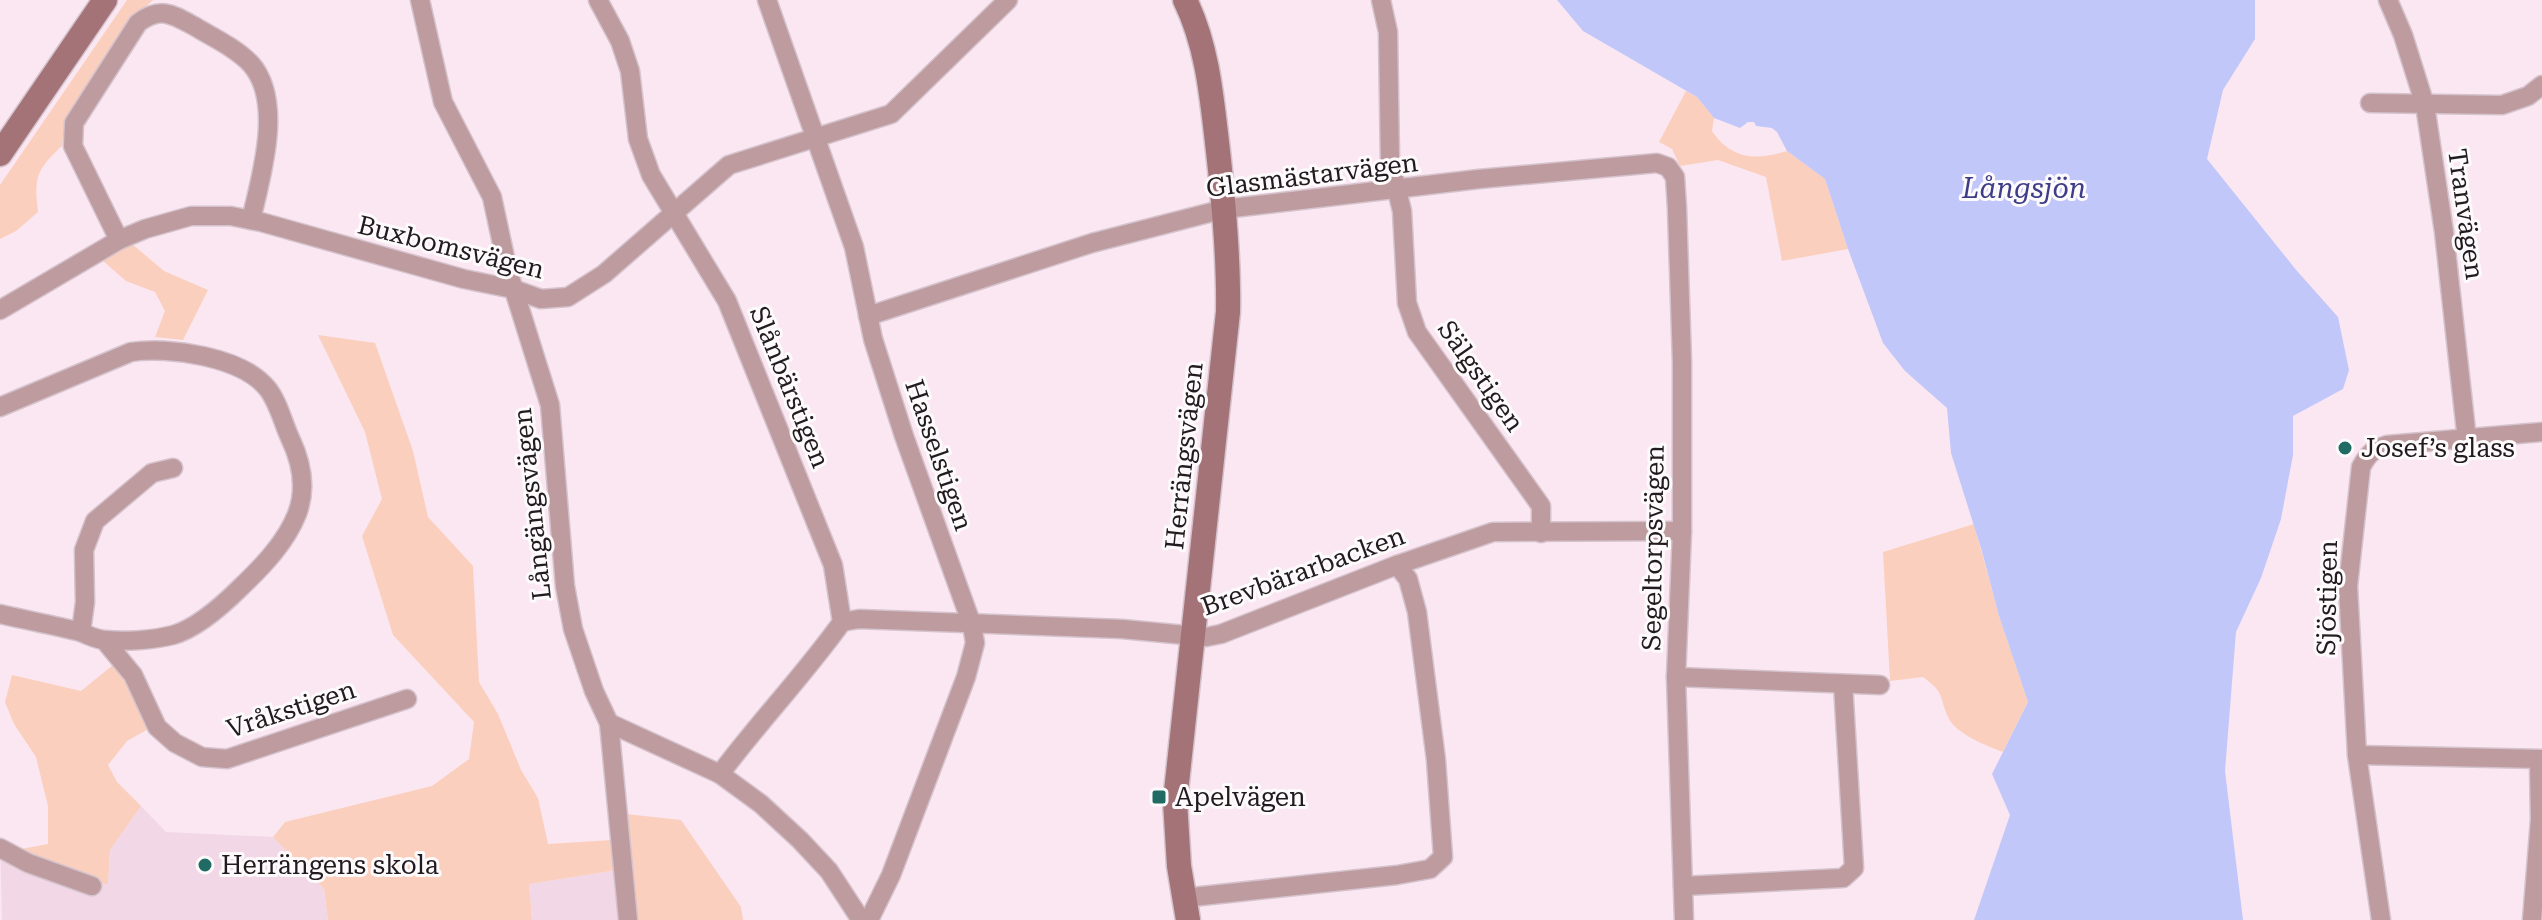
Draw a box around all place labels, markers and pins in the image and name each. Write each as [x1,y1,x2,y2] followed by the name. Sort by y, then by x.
[2361,433,2515,463] place label: Josef’s glass
[2336,439,2354,457] marker: Josef’s glass
[1175,782,1306,812] place label: Apelvägen
[1150,788,1168,806] marker: Apelvägen
[221,850,439,880] place label: Herrängens skola
[196,856,214,874] marker: Herrängens skola

